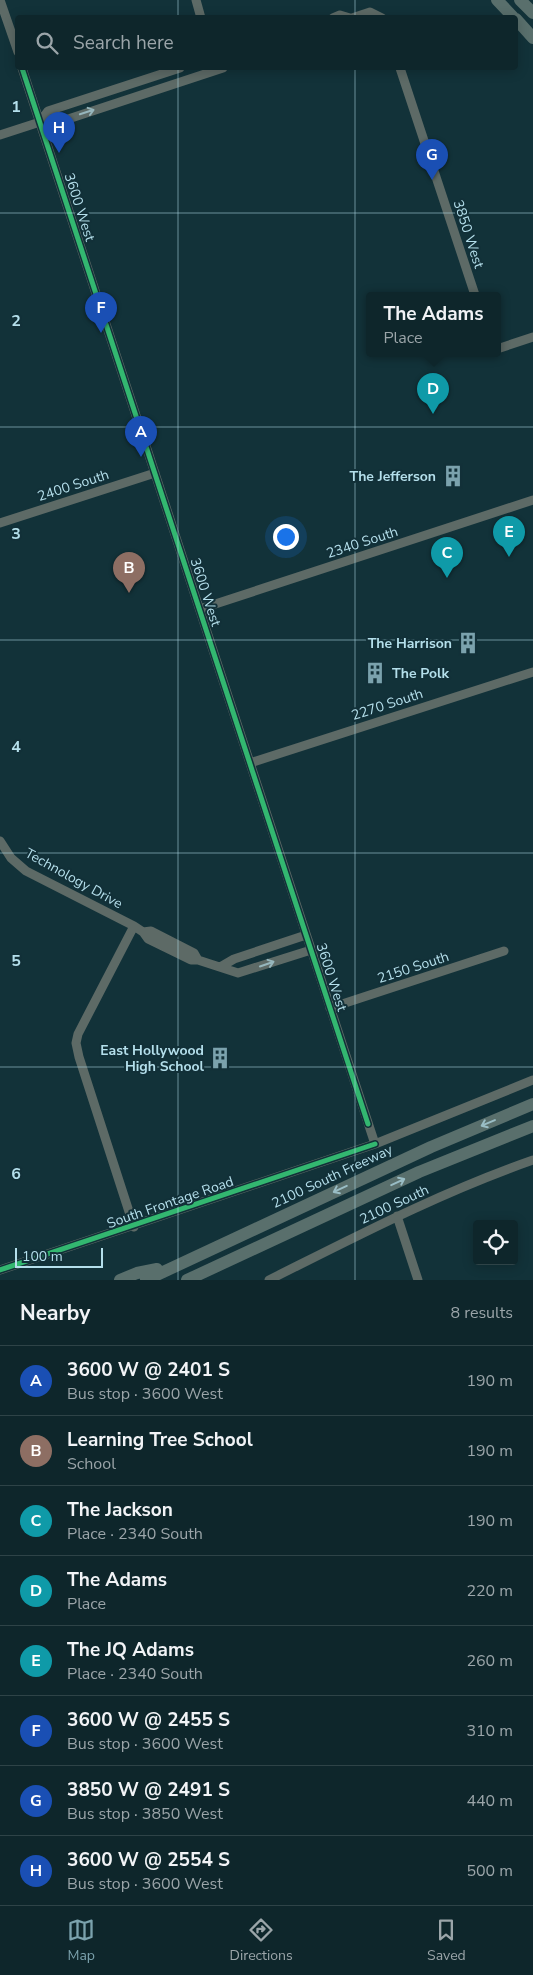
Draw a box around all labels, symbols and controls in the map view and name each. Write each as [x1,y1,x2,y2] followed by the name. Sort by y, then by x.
[15,15,518,70] search box
[33,29,61,57] icon: search
[73,30,174,56] text: Search here
[11,96,21,118] text: 1
[79,107,95,117] one-way arrow
[43,112,75,153] pin: H
[416,139,448,180] pin: G
[60,171,100,244] street label: 3600 West
[449,198,489,271] street label: 3850 West
[85,292,117,333] pin: F
[366,292,501,357] popup
[383,301,484,327] text: The Adams
[11,310,21,332] text: 2
[383,327,423,349] text: Place
[417,373,449,414] pin: D
[125,416,157,457] pin: A
[440,463,466,489] building icon: The Jefferson
[35,465,111,506] street label: 2400 South
[349,467,436,486] place label: The Jefferson
[493,516,525,557] pin: E
[324,522,400,563] street label: 2340 South
[11,523,21,545] text: 3
[273,524,299,550] your location
[431,537,463,578] pin: C
[113,552,145,593] pin: B
[186,556,226,629] street label: 3600 West
[455,630,481,656] building icon: The Harrison
[368,634,452,653] place label: The Harrison
[362,660,388,686] building icon: The Polk
[392,664,450,683] place label: The Polk
[349,684,425,725] street label: 2270 South
[11,736,21,758] text: 4
[21,844,126,913] street label: Technology Drive
[312,941,352,1014] street label: 3600 West
[375,947,451,988] street label: 2150 South
[11,950,21,972] text: 5
[258,959,274,968] one-way arrow
[100,1041,205,1076] place label: East Hollywood High School
[207,1045,233,1071] building icon: East Hollywood High School
[481,1119,496,1128] one-way arrow
[269,1141,395,1211] street label: 2100 South Freeway
[11,1163,21,1185] text: 6
[104,1172,236,1233] street label: South Frontage Road
[390,1177,405,1187] one-way arrow
[357,1181,431,1227] street label: 2100 South
[333,1185,348,1195] one-way arrow
[473,1220,518,1265] map controls
[473,1220,518,1265] button: locate
[15,1245,102,1268] scale bar
[22,1247,63,1266] text: 100 m
[20,1299,90,1327] text: Nearby
[451,1302,513,1324] text: 8 results
[67,1357,230,1383] text: 3600 W @ 2401 S
[30,1370,42,1392] text: A
[466,1370,513,1392] text: 190 m
[67,1383,223,1405] text: Bus stop · 3600 West
[67,1427,253,1453] text: Learning Tree School
[30,1440,42,1462] text: B
[466,1440,513,1462] text: 190 m
[67,1453,116,1475] text: School
[67,1497,173,1523] text: The Jackson
[31,1510,41,1532] text: C
[466,1510,513,1532] text: 190 m
[67,1523,203,1545] text: Place · 2340 South
[67,1567,167,1593] text: The Adams
[30,1580,42,1602] text: D
[466,1580,513,1602] text: 220 m
[67,1593,106,1615] text: Place
[67,1637,194,1663] text: The JQ Adams
[31,1650,41,1672] text: E
[466,1650,513,1672] text: 260 m
[67,1663,203,1685] text: Place · 2340 South
[67,1707,230,1733] text: 3600 W @ 2455 S
[32,1720,41,1742] text: F
[466,1720,513,1742] text: 310 m
[67,1733,223,1755] text: Bus stop · 3600 West
[67,1777,230,1803] text: 3850 W @ 2491 S
[30,1790,42,1812] text: G
[466,1790,513,1812] text: 440 m
[67,1803,223,1825] text: Bus stop · 3850 West
[67,1847,230,1873] text: 3600 W @ 2554 S
[30,1860,42,1882] text: H
[466,1860,513,1882] text: 500 m
[67,1873,223,1895] text: Bus stop · 3600 West
[67,1916,95,1965] tab: Map
[230,1916,293,1965] tab: Directions
[427,1916,466,1965] tab: Saved

